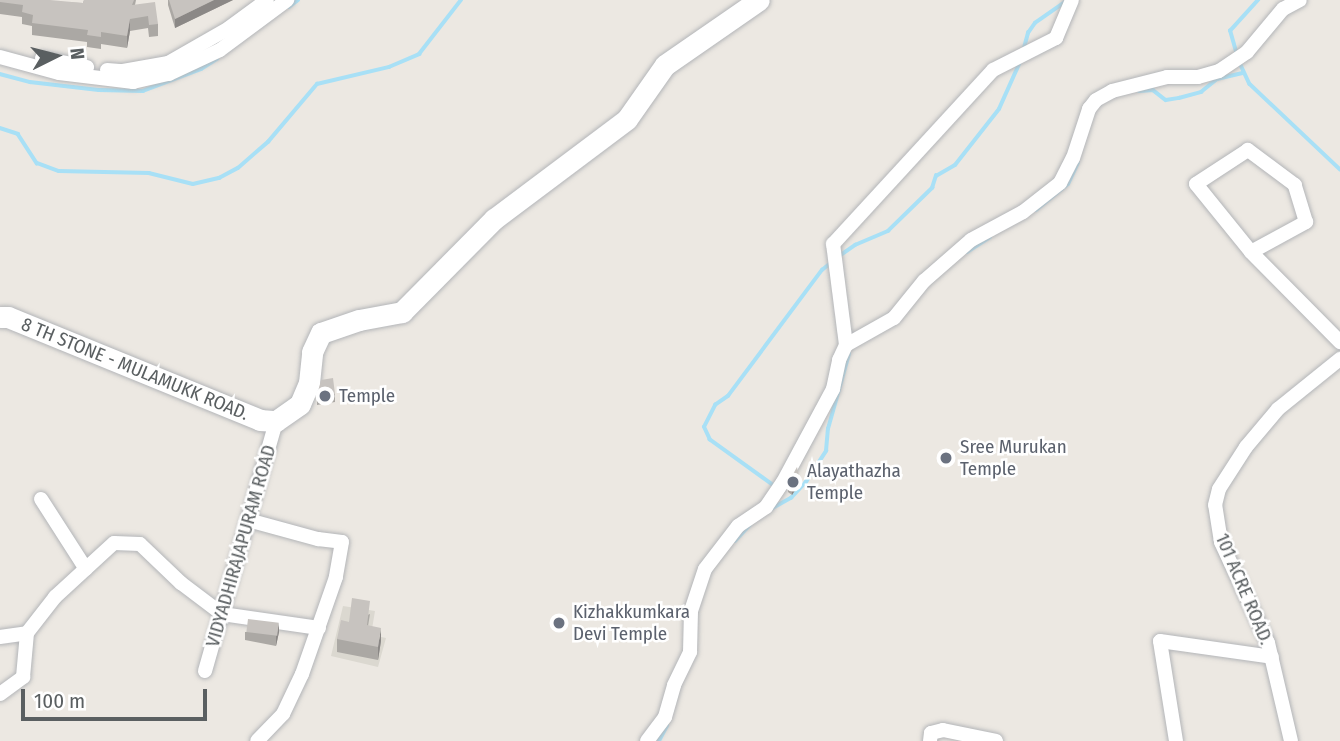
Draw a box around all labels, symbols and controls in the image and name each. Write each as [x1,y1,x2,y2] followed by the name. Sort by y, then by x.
[21,21,91,91] north arrow
[65,47,89,61] text: N
[18,313,252,425] street label: 8 TH STONE - MULAMUKK ROAD.
[339,385,395,407] place label: Temple
[317,388,333,404] marker: Temple
[960,436,1067,480] place label: Sree Murukan Temple
[201,442,281,650] street label: VIDYADHIRAJAPURAM ROAD
[938,450,954,466] marker: Sree Murukan Temple
[807,460,901,504] place label: Alayathazha Temple
[785,474,801,490] marker: Alayathazha Temple
[1210,530,1278,648] street label: 101 ACRE ROAD.
[573,601,690,645] place label: Kizhakkumkara Devi Temple
[551,615,567,631] marker: Kizhakkumkara Devi Temple
[24,674,210,718] scale bar
[34,688,85,714] text: 100 m

